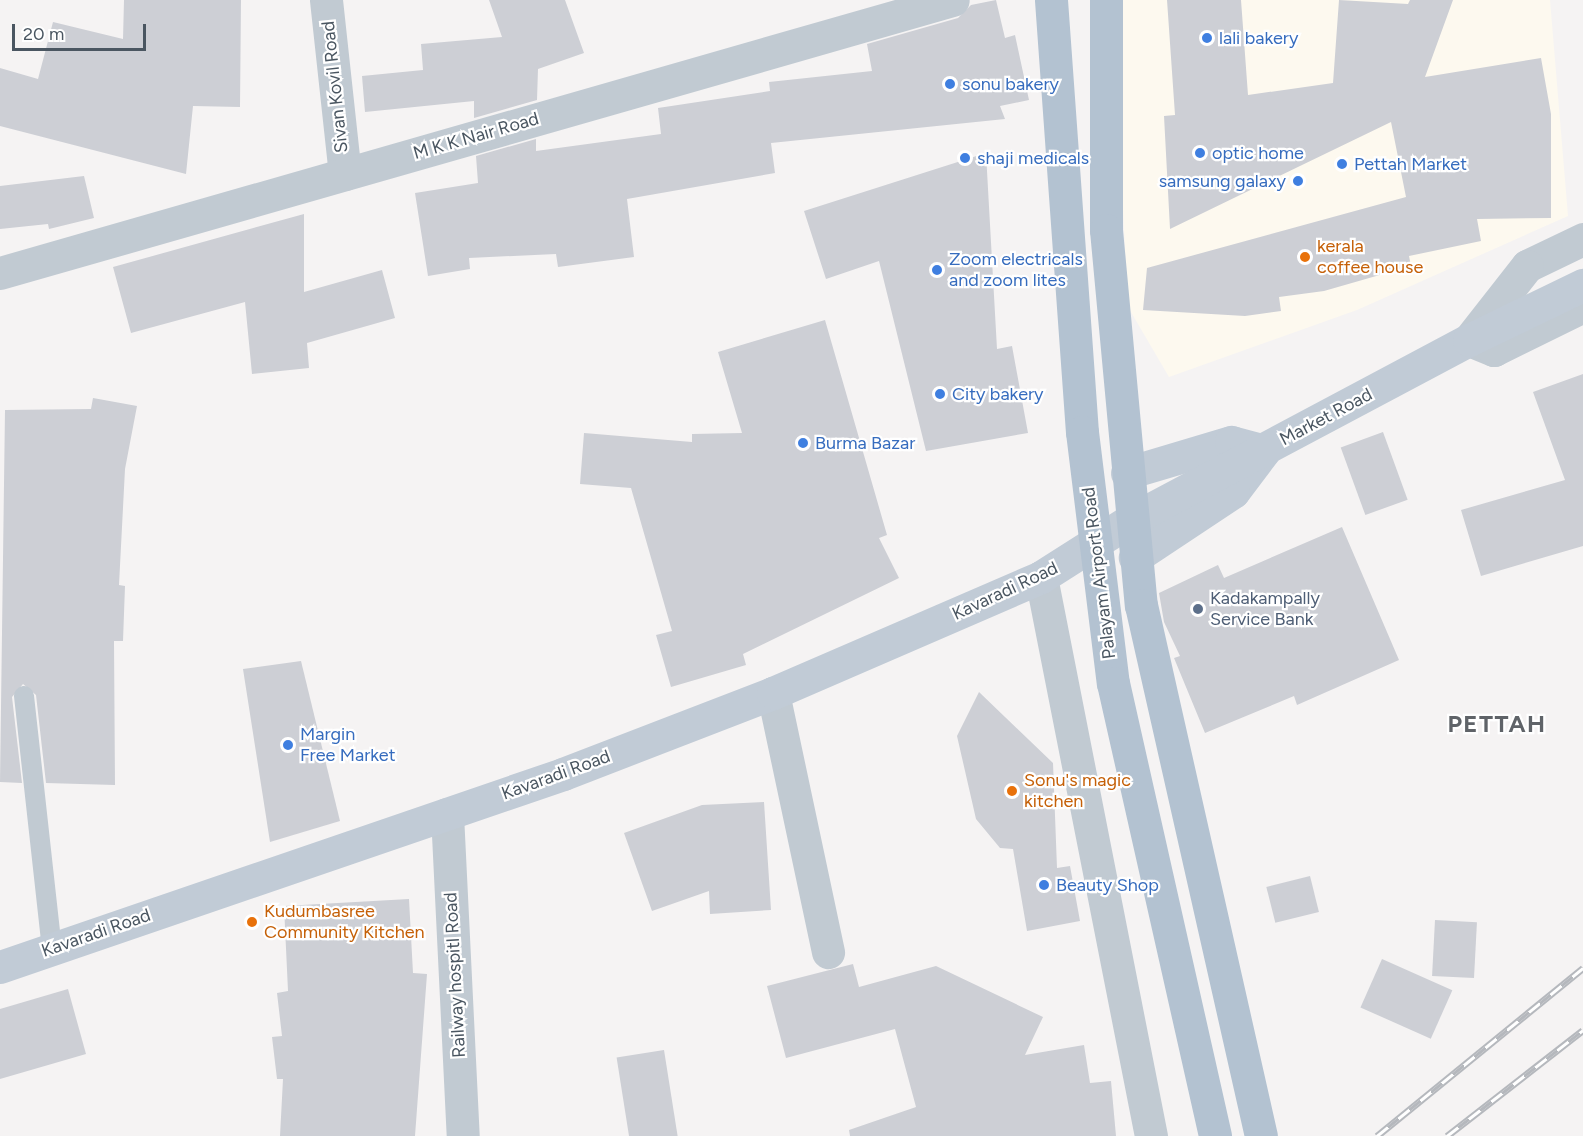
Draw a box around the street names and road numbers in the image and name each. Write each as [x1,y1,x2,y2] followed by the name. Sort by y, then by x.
[317,20,353,154] street label: Sivan Kovil Road
[411,108,541,164] street label: M K K Nair Road
[1276,384,1376,450] street label: Market Road
[1078,486,1120,660] street label: Palayam Airport Road
[949,557,1061,625] street label: Kavaradi Road
[499,745,613,805] street label: Kavaradi Road
[440,892,470,1058] street label: Railway hospitl Road
[39,904,153,962] street label: Kavaradi Road

